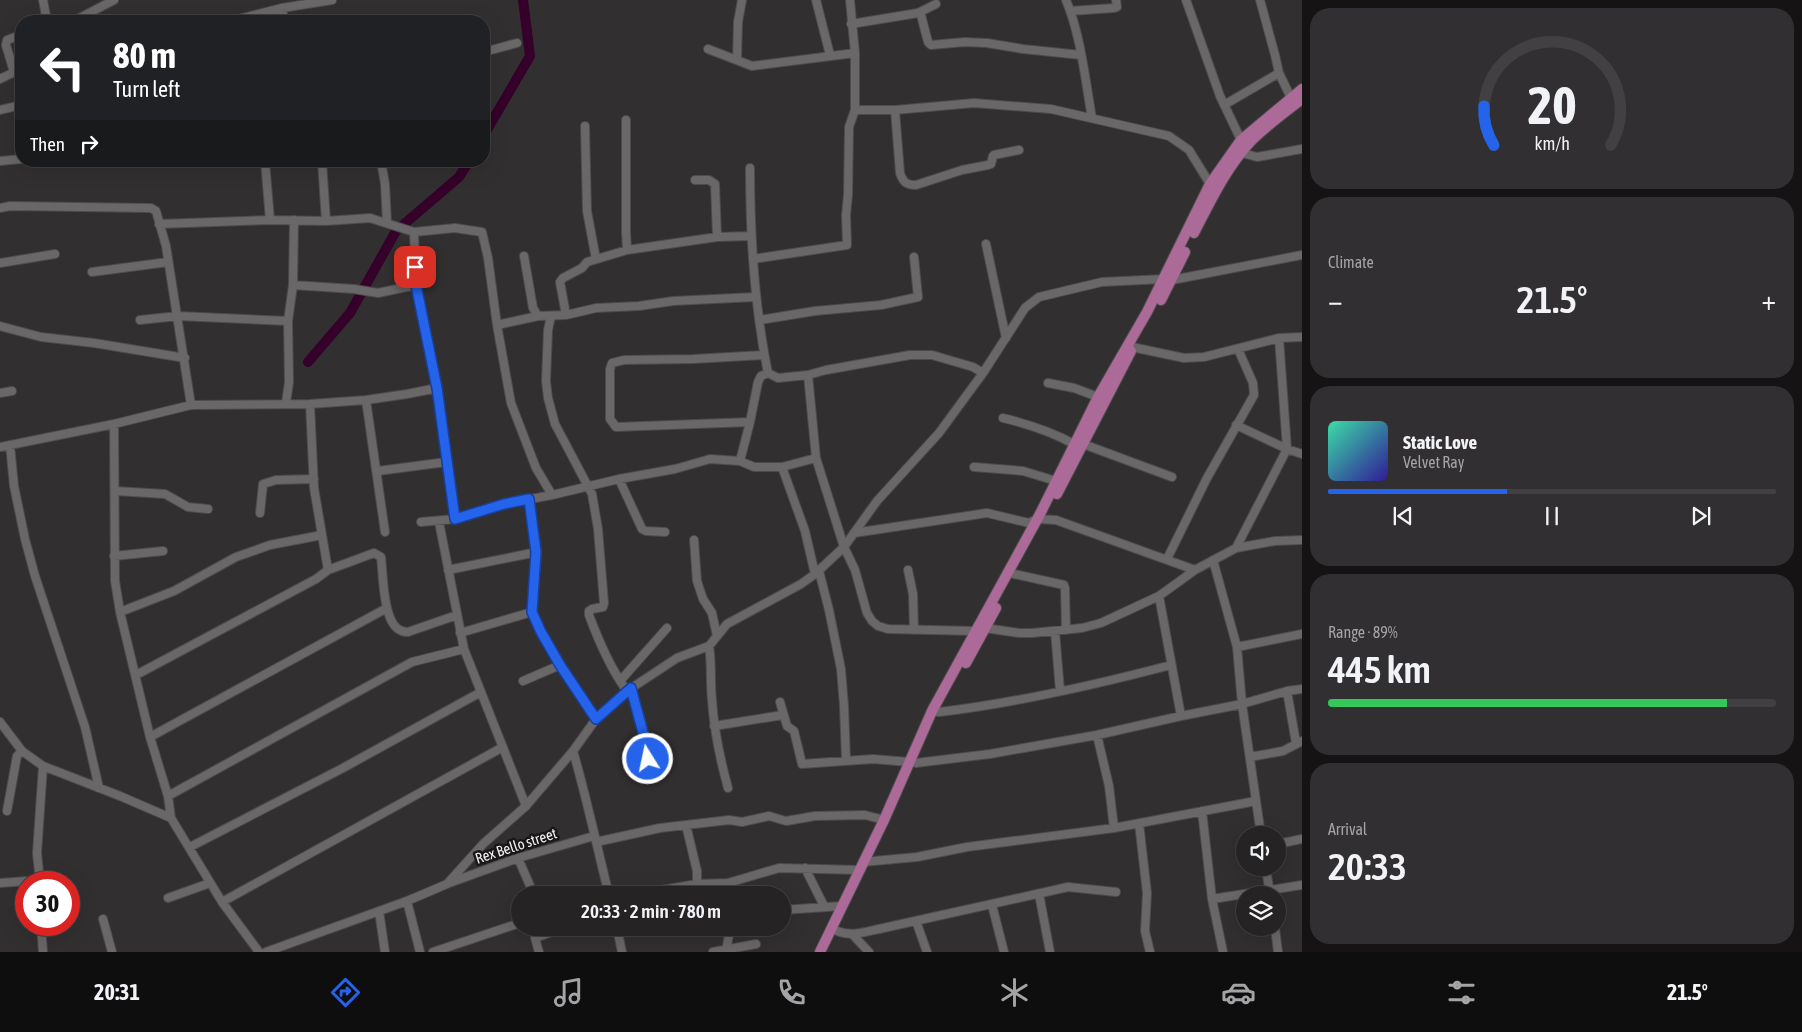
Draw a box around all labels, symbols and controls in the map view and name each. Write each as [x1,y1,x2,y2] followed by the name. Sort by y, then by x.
[30,35,95,100] icon: left
[113,35,176,75] text: 80 m
[1528,75,1576,135] text: 20
[113,76,180,102] text: Turn left
[75,130,103,158] icon: right
[30,133,65,155] text: Then
[1534,133,1570,154] text: km/h
[394,246,436,288] pin
[401,253,429,281] icon: arrive
[1328,253,1374,271] text: Climate
[1517,278,1587,321] text: 21.5°
[1328,284,1343,316] text: −
[1761,284,1776,316] text: +
[1403,431,1477,453] text: Static Love
[1403,453,1464,471] text: Velvet Ray
[1389,502,1417,530] icon: previous
[1538,502,1566,530] icon: pause
[1687,502,1715,530] icon: next
[1328,623,1398,641] text: Range · 89%
[1328,648,1431,691] text: 445 km
[621,732,673,784] position arrow
[1328,820,1367,838] text: Arrival
[473,824,559,867] street label: Rex Bello street
[1236,826,1286,936] map controls
[1236,826,1286,876] button: sound
[1328,845,1407,888] text: 20:33
[15,871,80,936] speed limit sign: 30
[1236,886,1286,936] button: layers
[581,900,721,922] text: 20:33 · 2 min · 780 m
[328,975,363,1010] icon: directions
[551,975,586,1010] icon: music
[774,975,809,1010] icon: phone
[997,975,1032,1010] icon: climate
[1221,975,1256,1010] icon: car
[1444,975,1479,1010] icon: filters
[94,979,140,1005] text: 20:31
[1667,979,1708,1005] text: 21.5°

